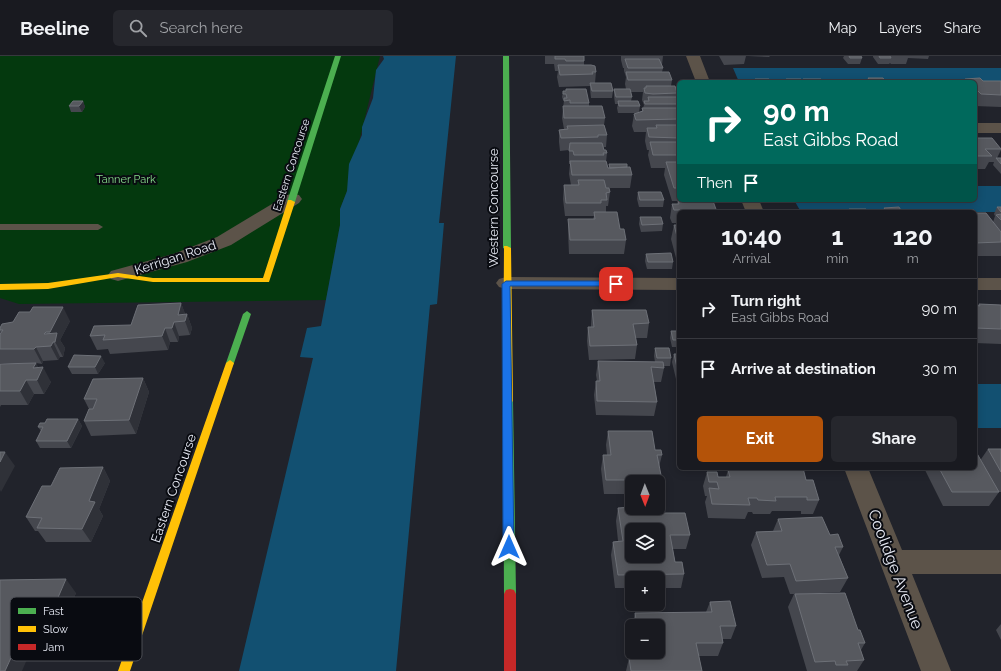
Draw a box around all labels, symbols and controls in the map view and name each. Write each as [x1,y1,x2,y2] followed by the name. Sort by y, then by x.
[113,10,393,46] search box
[20,17,89,39] text: Beeline
[127,17,149,39] icon: search
[159,19,243,37] text: Search here
[829,20,857,36] text: Map
[879,20,922,36] text: Layers
[944,20,981,36] text: Share
[763,95,829,128] text: 90 m
[697,96,749,148] icon: right
[270,117,313,213] street label: Eastern Concourse
[763,129,899,150] text: East Gibbs Road
[486,148,501,268] street label: Western Concourse
[740,172,762,194] icon: arrive
[96,173,156,186] park label: Tanner Park
[697,174,732,192] text: Then
[721,222,782,251] text: 10:40
[831,222,843,251] text: 1
[893,222,933,251] text: 120
[133,237,218,278] street label: Kerrigan Road
[733,251,771,266] text: Arrival
[826,251,849,266] text: min
[907,251,919,266] text: m
[599,267,633,301] pin
[605,273,627,295] icon: arrive
[731,292,801,310] text: Turn right
[697,298,719,320] icon: right
[921,300,957,318] text: 90 m
[731,310,829,325] text: East Gibbs Road
[697,358,719,380] icon: arrive
[731,360,876,378] text: Arrive at destination
[922,360,957,378] text: 30 m
[697,416,823,462] button: Exit
[831,416,957,462] button: Share
[148,432,199,544] street label: Eastern Concourse
[625,475,665,515] north arrow
[625,475,665,659] map controls
[864,507,927,632] street label: Coolidge Avenue
[625,523,665,563] button: layers
[488,526,530,568] position arrow
[625,571,665,611] button: +
[10,597,142,661] legend
[43,605,64,618] text: Fast
[625,619,665,659] button: −
[43,623,68,636] text: Slow
[43,641,64,654] text: Jam

